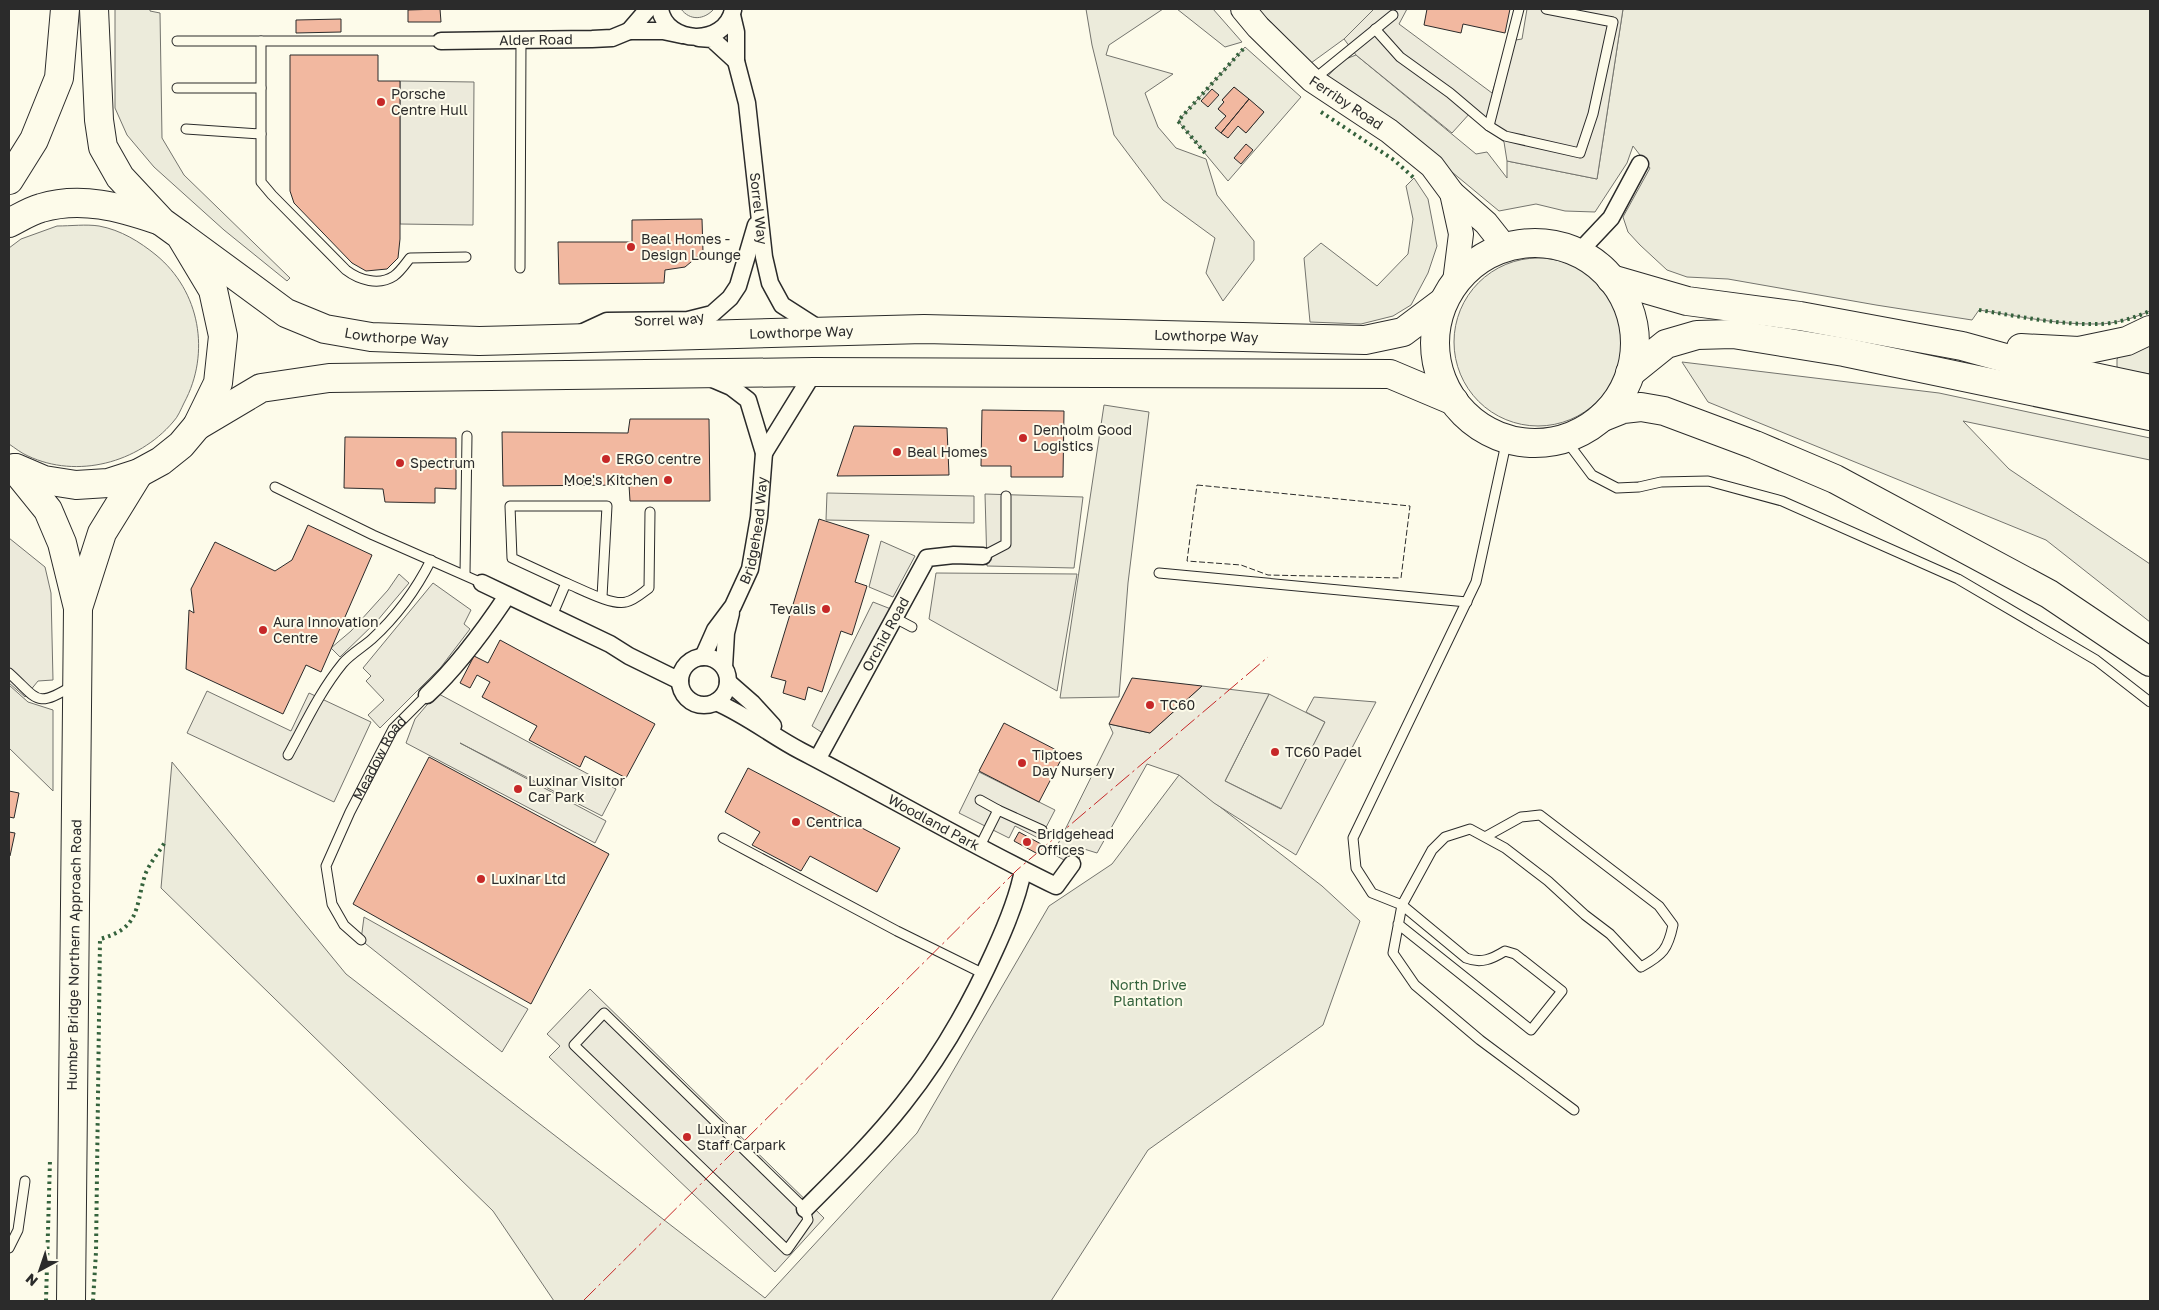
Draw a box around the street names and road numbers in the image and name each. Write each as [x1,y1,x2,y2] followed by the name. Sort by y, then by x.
[499,30,573,48] street label: Alder Road
[1306,72,1387,133] street label: Ferriby Road
[747,171,772,246] street label: Sorrel Way
[634,307,706,329] street label: Sorrel way
[749,322,854,342] street label: Lowthorpe Way
[343,324,449,348] street label: Lowthorpe Way
[1154,326,1259,345] street label: Lowthorpe Way
[735,476,770,587] street label: Bridgehead Way
[858,594,912,674] street label: Orchid Road
[349,712,409,803] street label: Meadow Road
[885,790,983,854] street label: Woodland Park
[63,819,84,1091] street label: Humber Bridge Northern Approach Road

